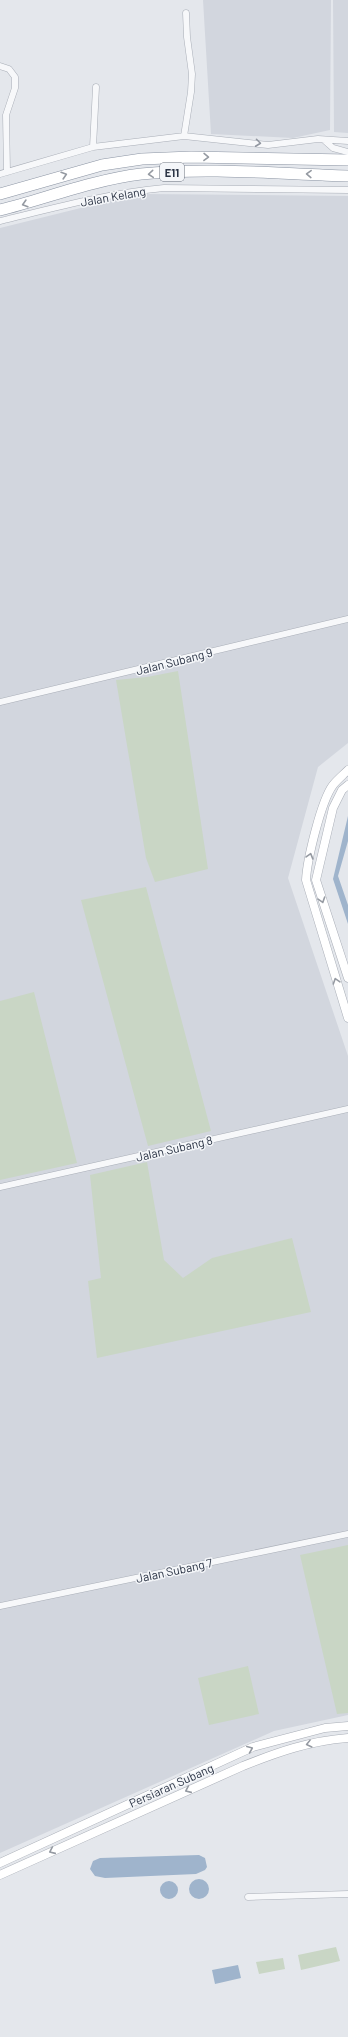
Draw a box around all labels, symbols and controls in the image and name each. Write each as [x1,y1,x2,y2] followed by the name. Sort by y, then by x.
[255,139,261,148] one-way arrow
[203,153,209,161] one-way arrow
[160,163,184,181] road number: E11
[148,169,154,178] one-way arrow
[306,170,312,179] one-way arrow
[61,171,68,180] one-way arrow
[79,183,147,209] street label: Jalan Kelang
[22,199,29,208] one-way arrow
[134,645,214,677] street label: Jalan Subang 9
[305,852,313,859] one-way arrow
[318,897,326,904] one-way arrow
[332,977,341,984] one-way arrow
[134,1132,214,1164] street label: Jalan Subang 8
[134,1555,214,1585] street label: Jalan Subang 7
[306,1739,313,1747] one-way arrow
[247,1745,254,1753] one-way arrow
[127,1760,215,1810] street label: Persiaran Subang
[185,1785,193,1793] one-way arrow
[49,1846,56,1854] one-way arrow

